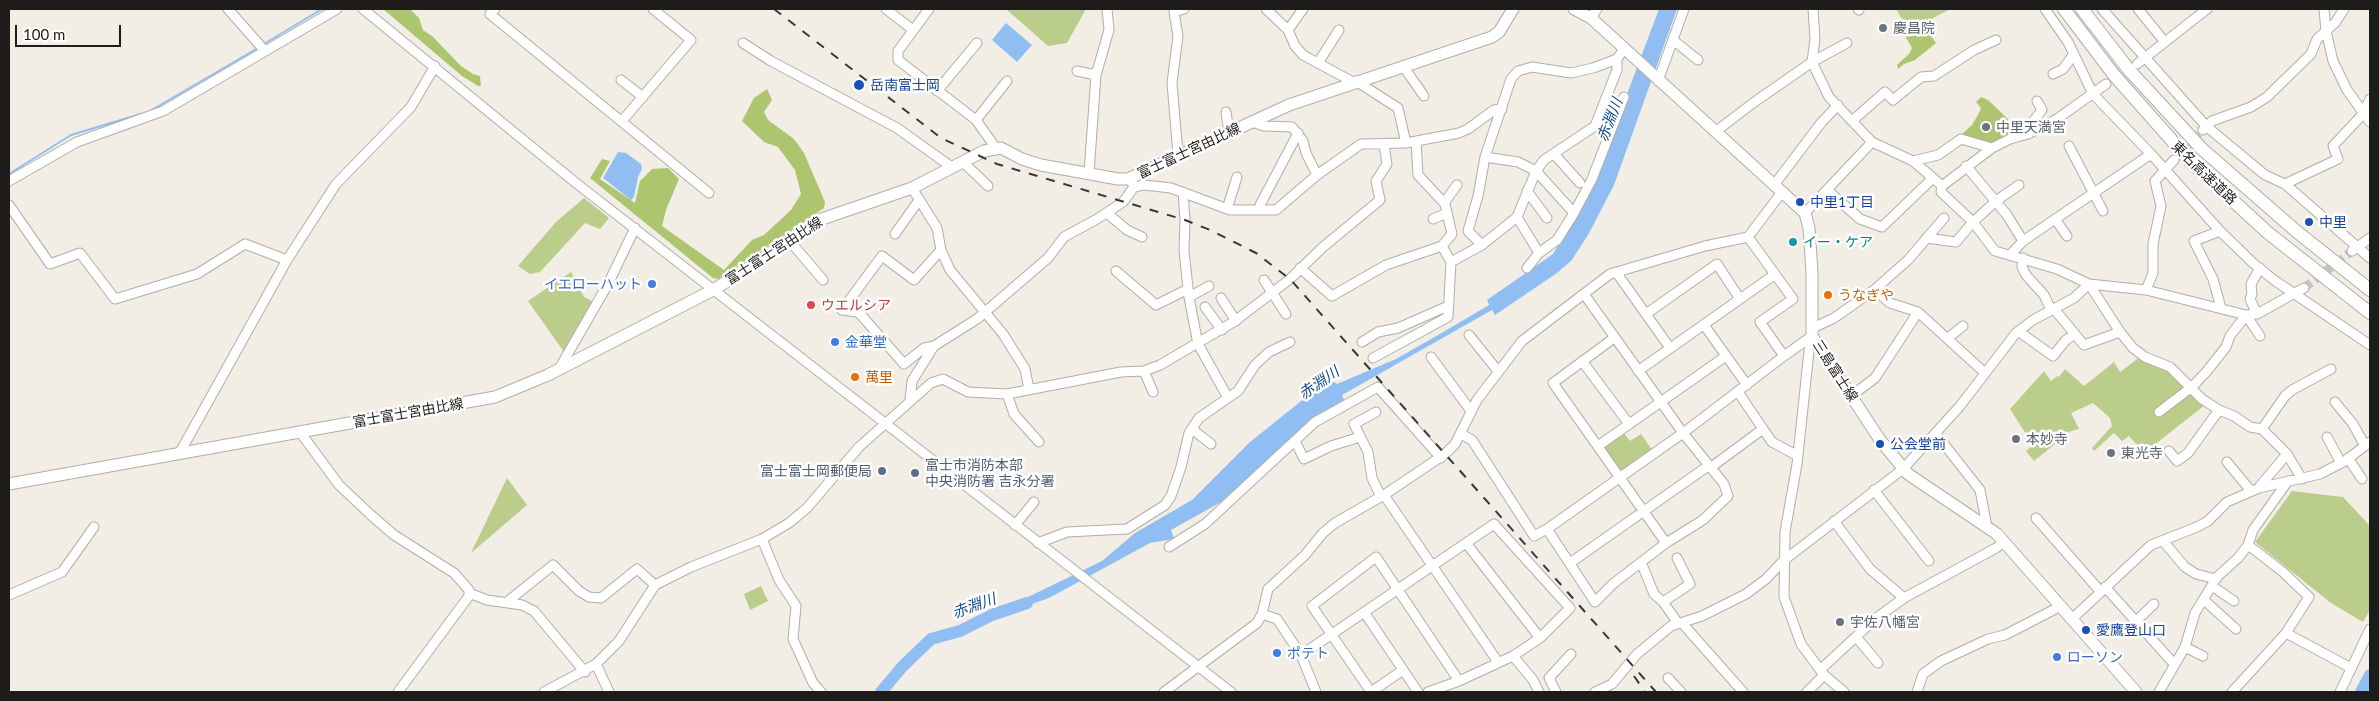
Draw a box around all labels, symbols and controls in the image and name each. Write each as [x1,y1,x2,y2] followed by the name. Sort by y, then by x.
[18,15,124,47] scale bar
[1893,20,1935,36] place label: 慶昌院
[1877,22,1889,34] marker: 慶昌院
[23,25,65,43] text: 100 m
[870,77,940,93] place label: 岳南富士岡
[852,78,866,92] marker: 岳南富士岡
[1594,96,1626,144] water label: 赤淵川
[1996,119,2066,135] place label: 中里天満宮
[1135,120,1243,182] street label: 富士富士宮由比線
[1980,121,1992,133] marker: 中里天満宮
[2168,138,2240,208] street label: 東名高速道路
[1810,194,1874,210] place label: 中里1丁目
[1794,196,1806,208] marker: 中里1丁目
[722,213,826,289] street label: 富士富士宮由比線
[2319,214,2347,230] place label: 中里
[2303,216,2315,228] marker: 中里
[1803,234,1873,250] place label: イー・ケア
[1787,236,1799,248] marker: イー・ケア
[544,276,642,292] place label: イエローハット
[646,278,658,290] marker: イエローハット
[1838,287,1894,303] place label: うなぎや
[1822,289,1834,301] marker: うなぎや
[821,297,891,313] place label: ウエルシア
[805,299,817,311] marker: ウエルシア
[845,334,887,350] place label: 金華堂
[829,336,841,348] marker: 金華堂
[1809,337,1861,405] street label: 三島富士線
[1295,363,1343,403] water label: 赤淵川
[865,369,893,385] place label: 萬里
[849,371,861,383] marker: 萬里
[351,395,465,431] street label: 富士富士宮由比線
[2026,431,2068,447] place label: 本妙寺
[2010,433,2022,445] marker: 本妙寺
[1890,436,1946,452] place label: 公会堂前
[1874,438,1886,450] marker: 公会堂前
[2121,445,2163,461] place label: 東光寺
[2105,447,2117,459] marker: 東光寺
[925,457,1055,490] place label: 富士市消防本部 中央消防署 吉永分署
[760,463,872,479] place label: 富士富士岡郵便局
[876,465,888,477] marker: 富士富士岡郵便局
[909,467,921,479] marker: 富士市消防本部 中央消防署 吉永分署
[950,590,998,622] water label: 赤淵川
[1850,614,1920,630] place label: 宇佐八幡宮
[1834,616,1846,628] marker: 宇佐八幡宮
[2096,622,2166,638] place label: 愛鷹登山口
[2080,624,2092,636] marker: 愛鷹登山口
[1287,645,1329,661] place label: ポテト
[1271,647,1283,659] marker: ポテト
[2067,649,2123,665] place label: ローソン
[2051,651,2063,663] marker: ローソン

